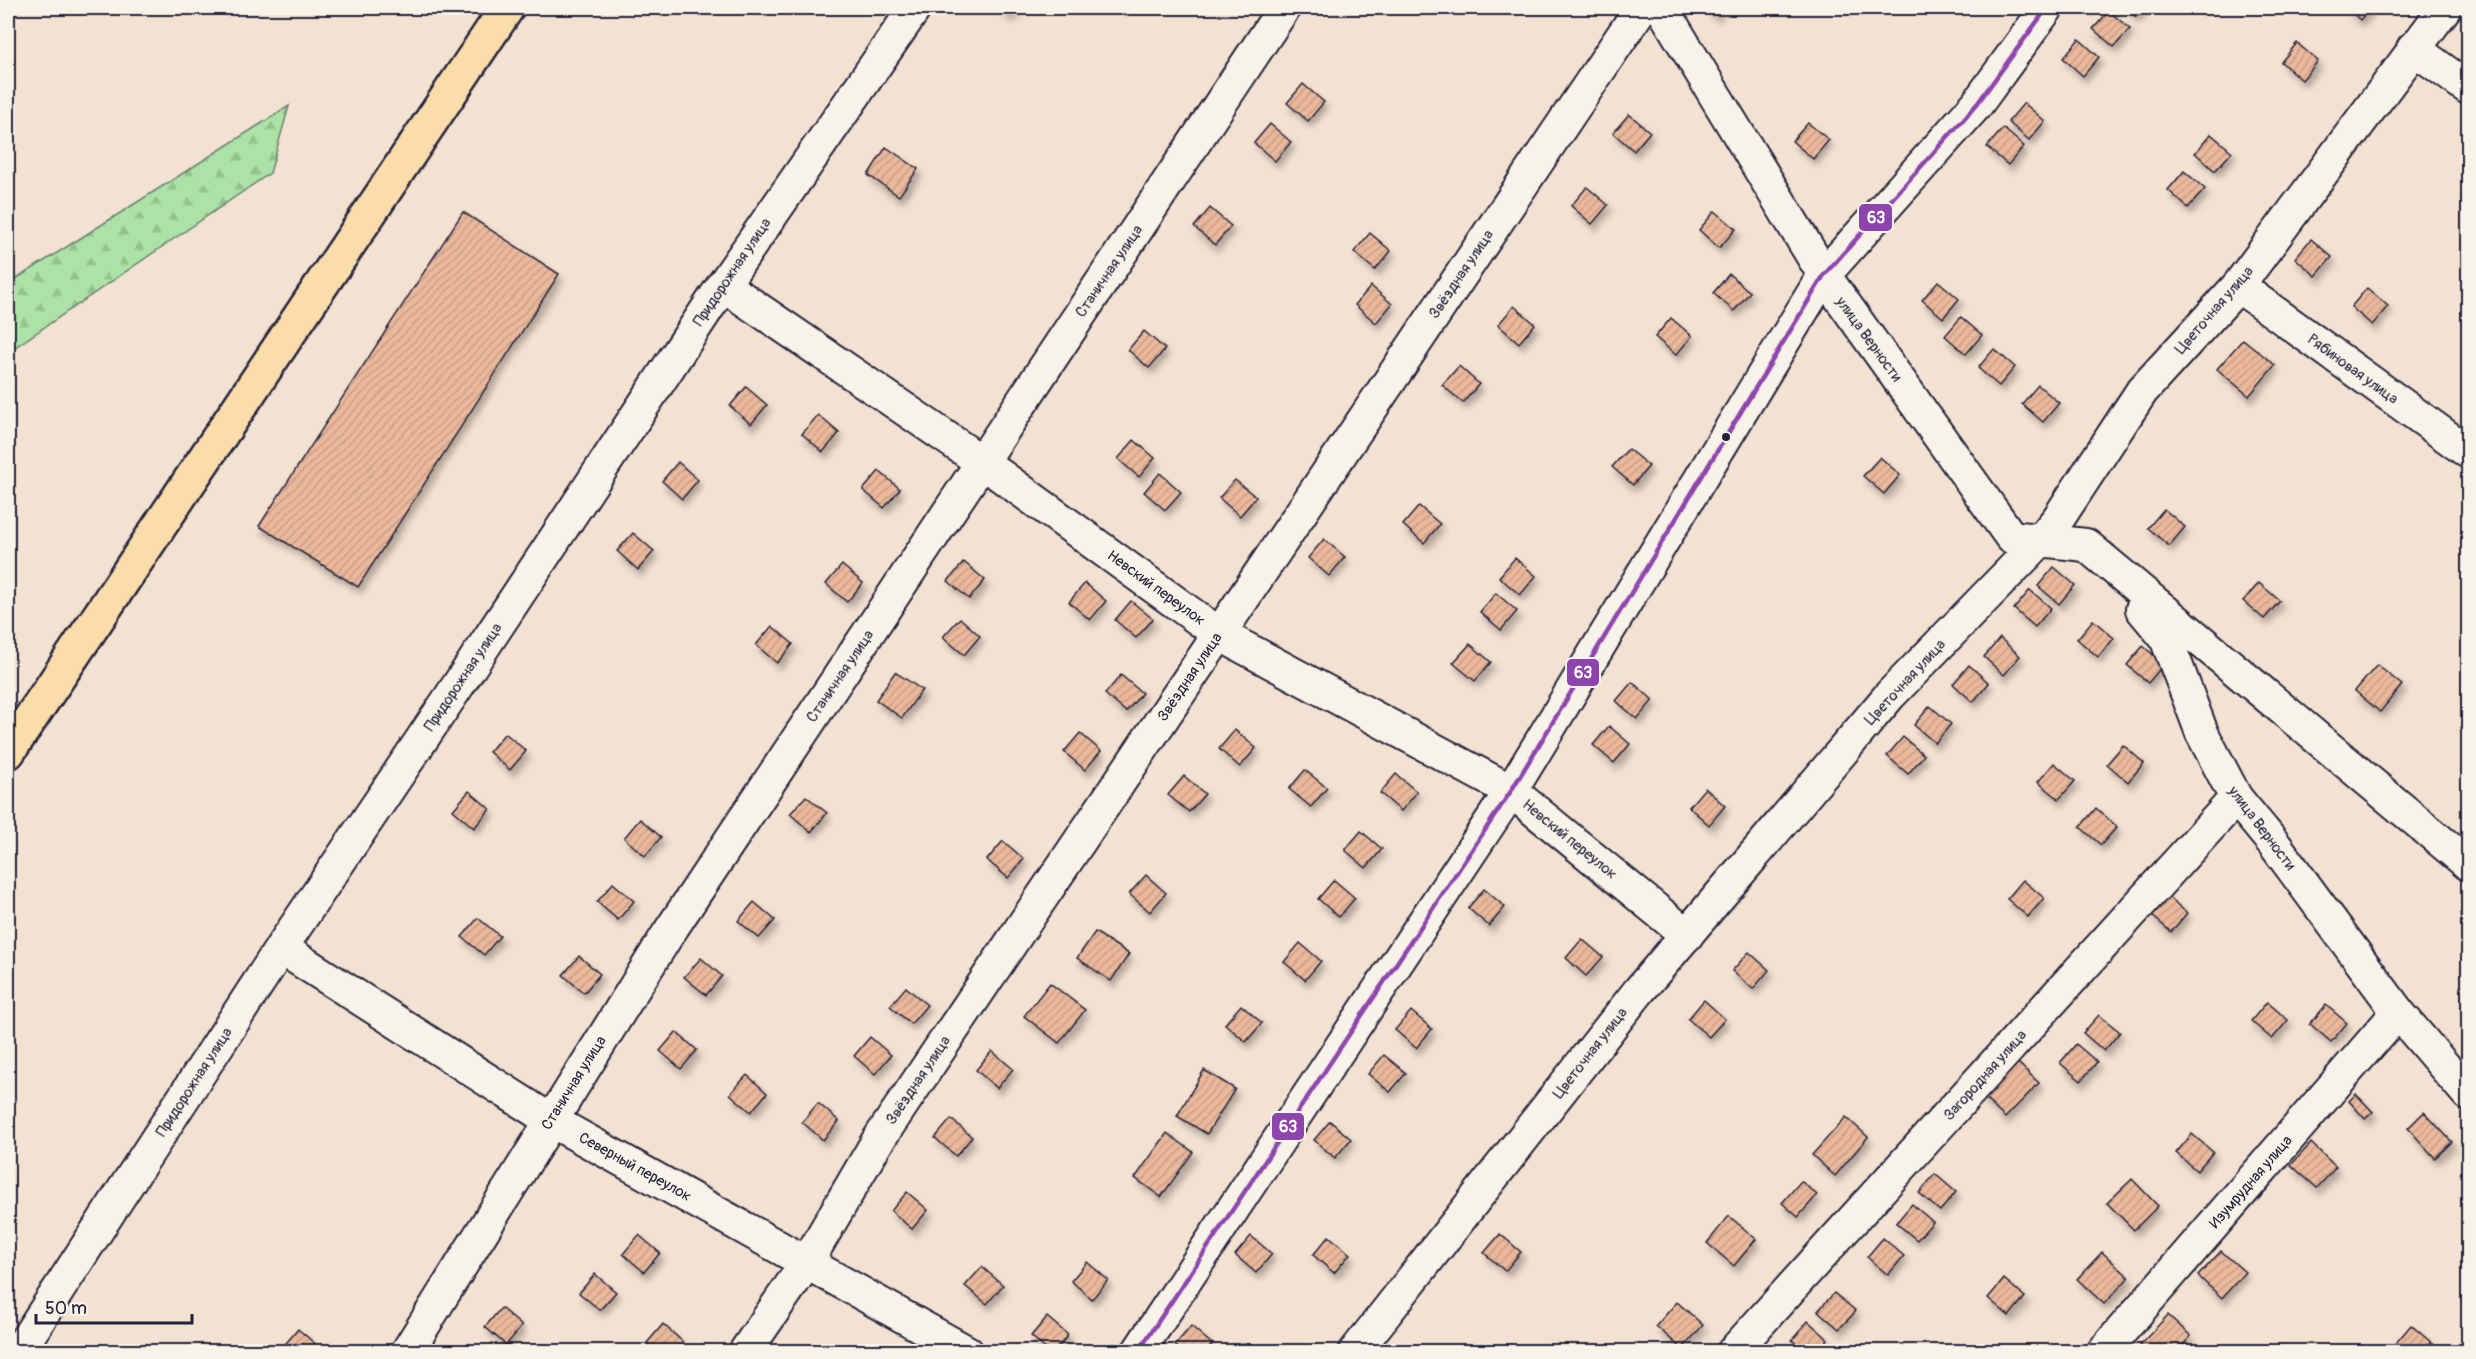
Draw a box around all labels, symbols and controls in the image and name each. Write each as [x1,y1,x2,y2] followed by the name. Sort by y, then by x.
[1858,203,1893,232] line badge: 63
[1867,208,1885,228] text: 63
[689,214,775,330] street label: Придорожная улица
[1071,221,1147,321] street label: Станичная улица
[1424,226,1498,322] street label: Звёздная улица
[2171,262,2257,358] street label: Цветочная улица
[1831,292,1906,386] street label: улица Верности
[2304,330,2402,408] street label: Рябиновая улица
[1720,431,1732,443] unlabelled marker
[1103,546,1209,630] street label: Невский переулок
[420,619,506,735] street label: Придорожная улица
[802,626,878,726] street label: Станичная улица
[1153,629,1227,725] street label: Звёздная улица
[1860,635,1950,729] street label: Цветочная улица
[1566,658,1600,687] line badge: 63
[1574,663,1592,683] text: 63
[2224,781,2300,874] street label: улица Верности
[1519,795,1621,883] street label: Невский переулок
[1548,1004,1632,1102] street label: Цветочная улица
[152,1024,236,1140] street label: Придорожная улица
[1939,1026,2031,1124] street label: Загородная улица
[537,1032,611,1134] street label: Станичная улица
[881,1032,955,1128] street label: Звёздная улица
[1271,1112,1305,1141] line badge: 63
[1279,1117,1297,1137] text: 63
[575,1128,695,1206] street label: Северный переулок
[2205,1132,2297,1232] street label: Изумрудная улица
[36,1287,192,1325] scale bar
[45,1297,87,1320] text: 50 m

